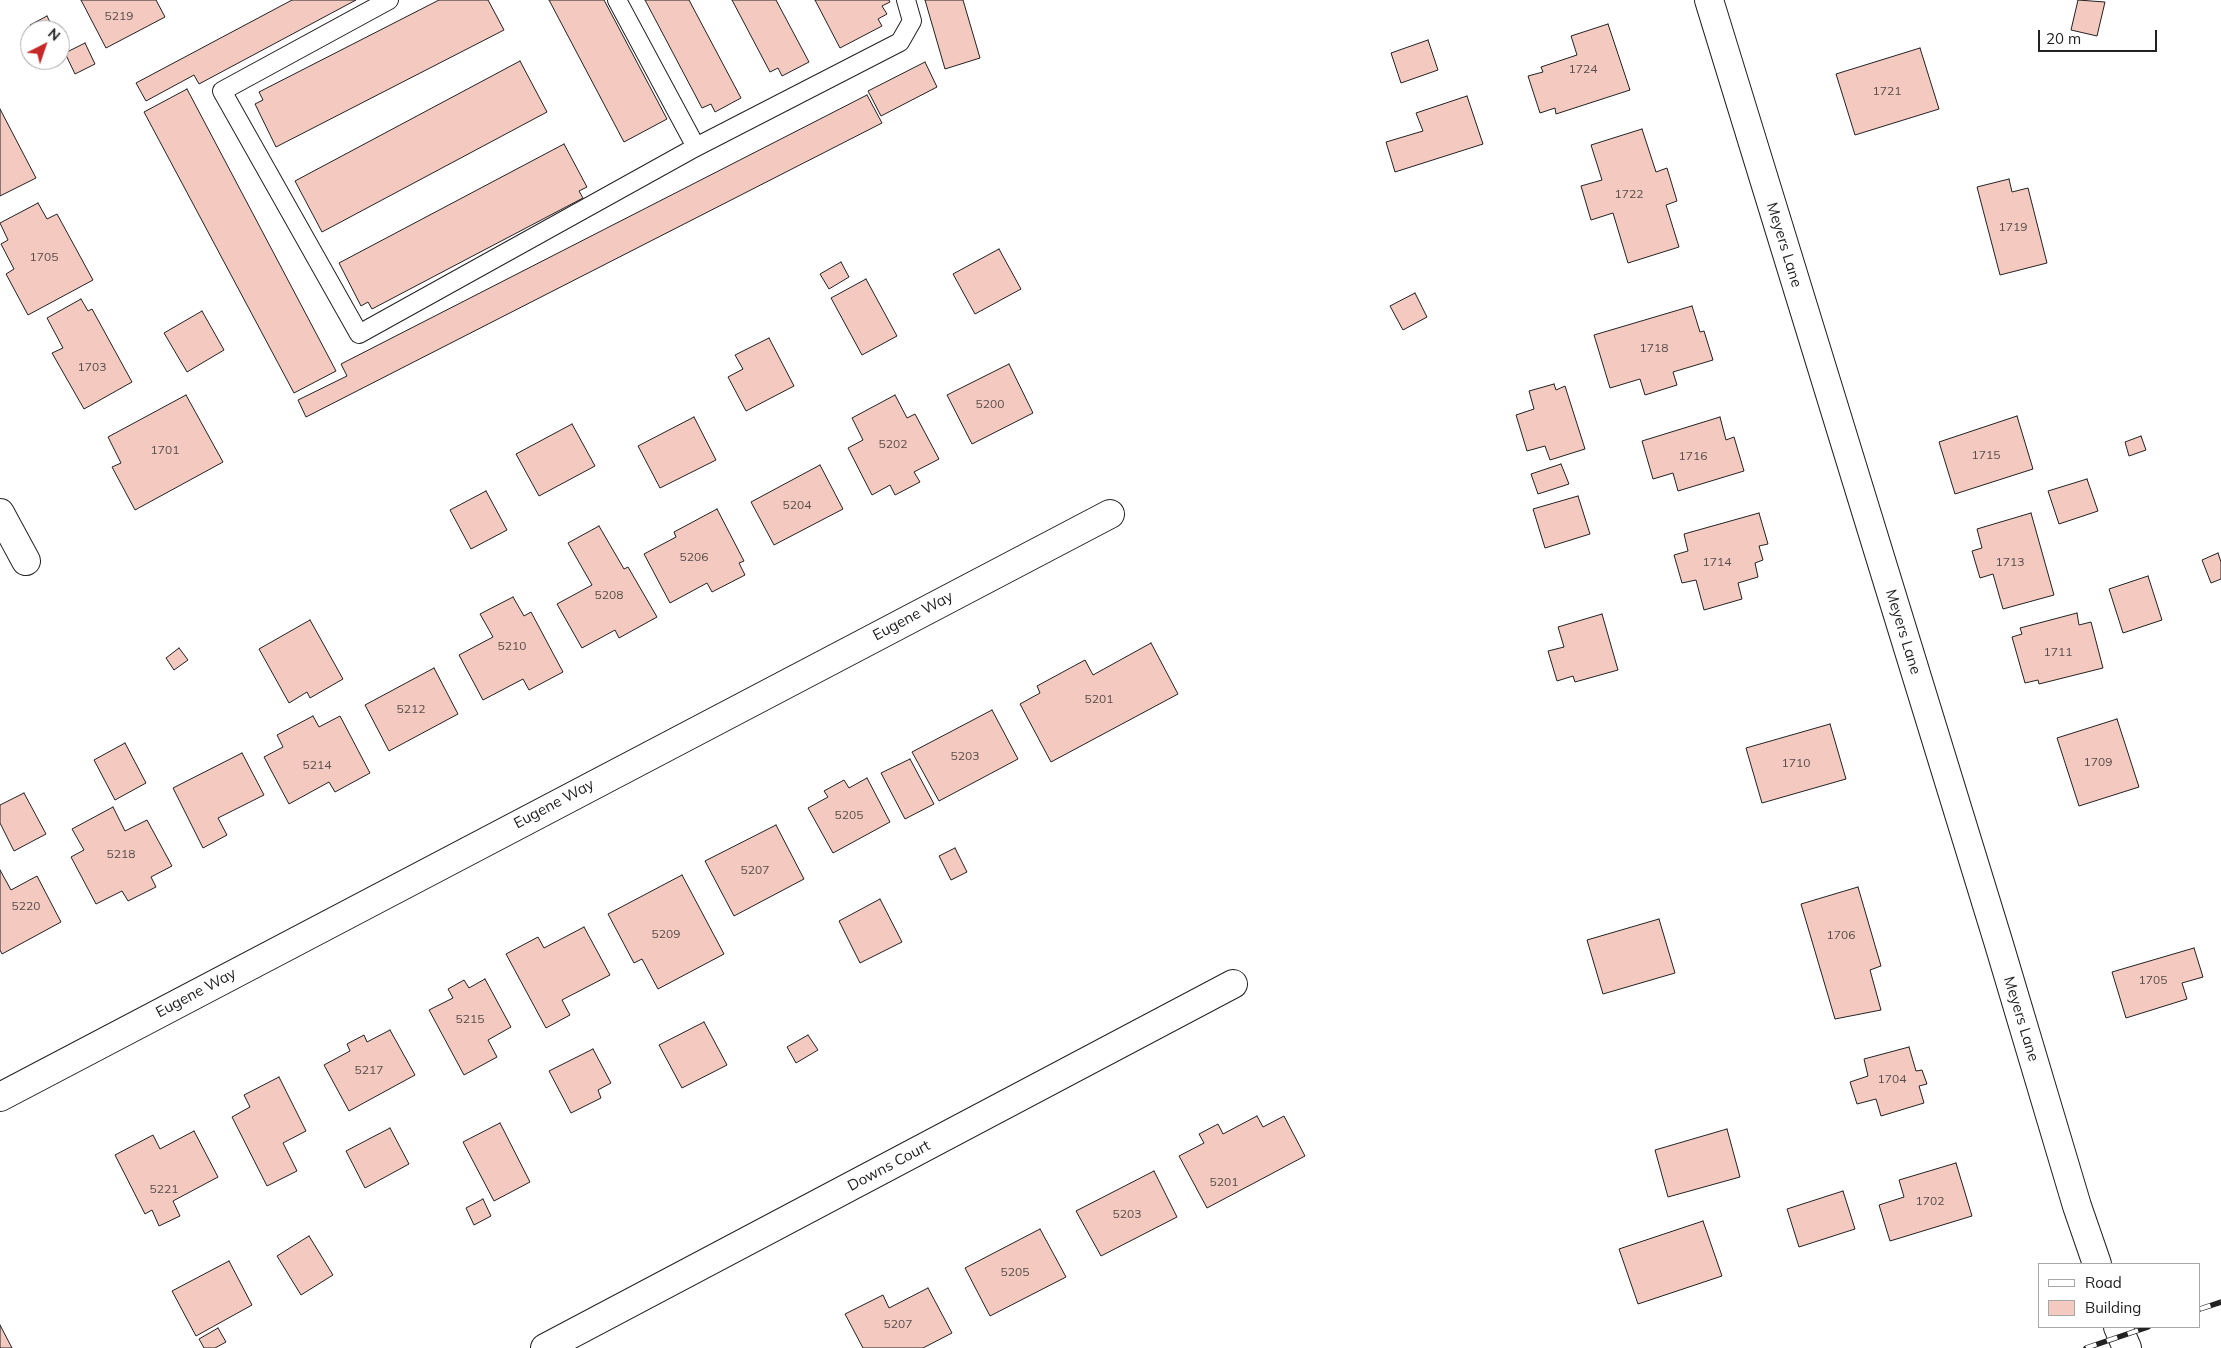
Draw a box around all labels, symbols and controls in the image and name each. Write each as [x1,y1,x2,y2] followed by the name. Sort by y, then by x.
[105,9,133,23] house number: 5219
[20,20,70,70] north arrow
[2041,20,2160,52] scale bar
[44,24,64,45] text: N
[2046,29,2081,48] text: 20 m
[1569,62,1597,76] house number: 1724
[1873,84,1901,98] house number: 1721
[1615,187,1643,201] house number: 1722
[1763,200,1805,290] street label: Meyers Lane
[1999,220,2027,234] house number: 1719
[30,250,58,264] house number: 1705
[1640,341,1668,355] house number: 1718
[78,360,106,374] house number: 1703
[976,397,1004,411] house number: 5200
[879,437,907,451] house number: 5202
[151,443,179,457] house number: 1701
[1972,448,2000,462] house number: 1715
[1679,449,1707,463] house number: 1716
[783,498,811,512] house number: 5204
[680,550,708,564] house number: 5206
[1703,555,1731,569] house number: 1714
[1996,555,2024,569] house number: 1713
[870,587,956,645] street label: Eugene Way
[1882,587,1924,677] street label: Meyers Lane
[595,588,623,602] house number: 5208
[498,639,526,653] house number: 5210
[2044,645,2072,659] house number: 1711
[1085,692,1113,706] house number: 5201
[397,702,425,716] house number: 5212
[951,749,979,763] house number: 5203
[2084,755,2112,769] house number: 1709
[1782,756,1810,770] house number: 1710
[303,758,331,772] house number: 5214
[511,775,597,833] street label: Eugene Way
[835,808,863,822] house number: 5205
[107,847,135,861] house number: 5218
[741,863,769,877] house number: 5207
[12,899,40,913] house number: 5220
[652,927,680,941] house number: 5209
[1827,928,1855,942] house number: 1706
[153,964,239,1022] street label: Eugene Way
[2139,973,2167,987] house number: 1705
[2000,974,2042,1064] street label: Meyers Lane
[456,1012,484,1026] house number: 5215
[355,1063,383,1077] house number: 5217
[1878,1072,1906,1086] house number: 1704
[845,1137,933,1195] street label: Downs Court
[1210,1175,1238,1189] house number: 5201
[150,1182,178,1196] house number: 5221
[1916,1194,1944,1208] house number: 1702
[1113,1207,1141,1221] house number: 5203
[2038,1263,2201,1328] legend
[1001,1265,1029,1279] house number: 5205
[2085,1273,2122,1292] text: Road
[2085,1298,2141,1317] text: Building
[884,1317,912,1331] house number: 5207

